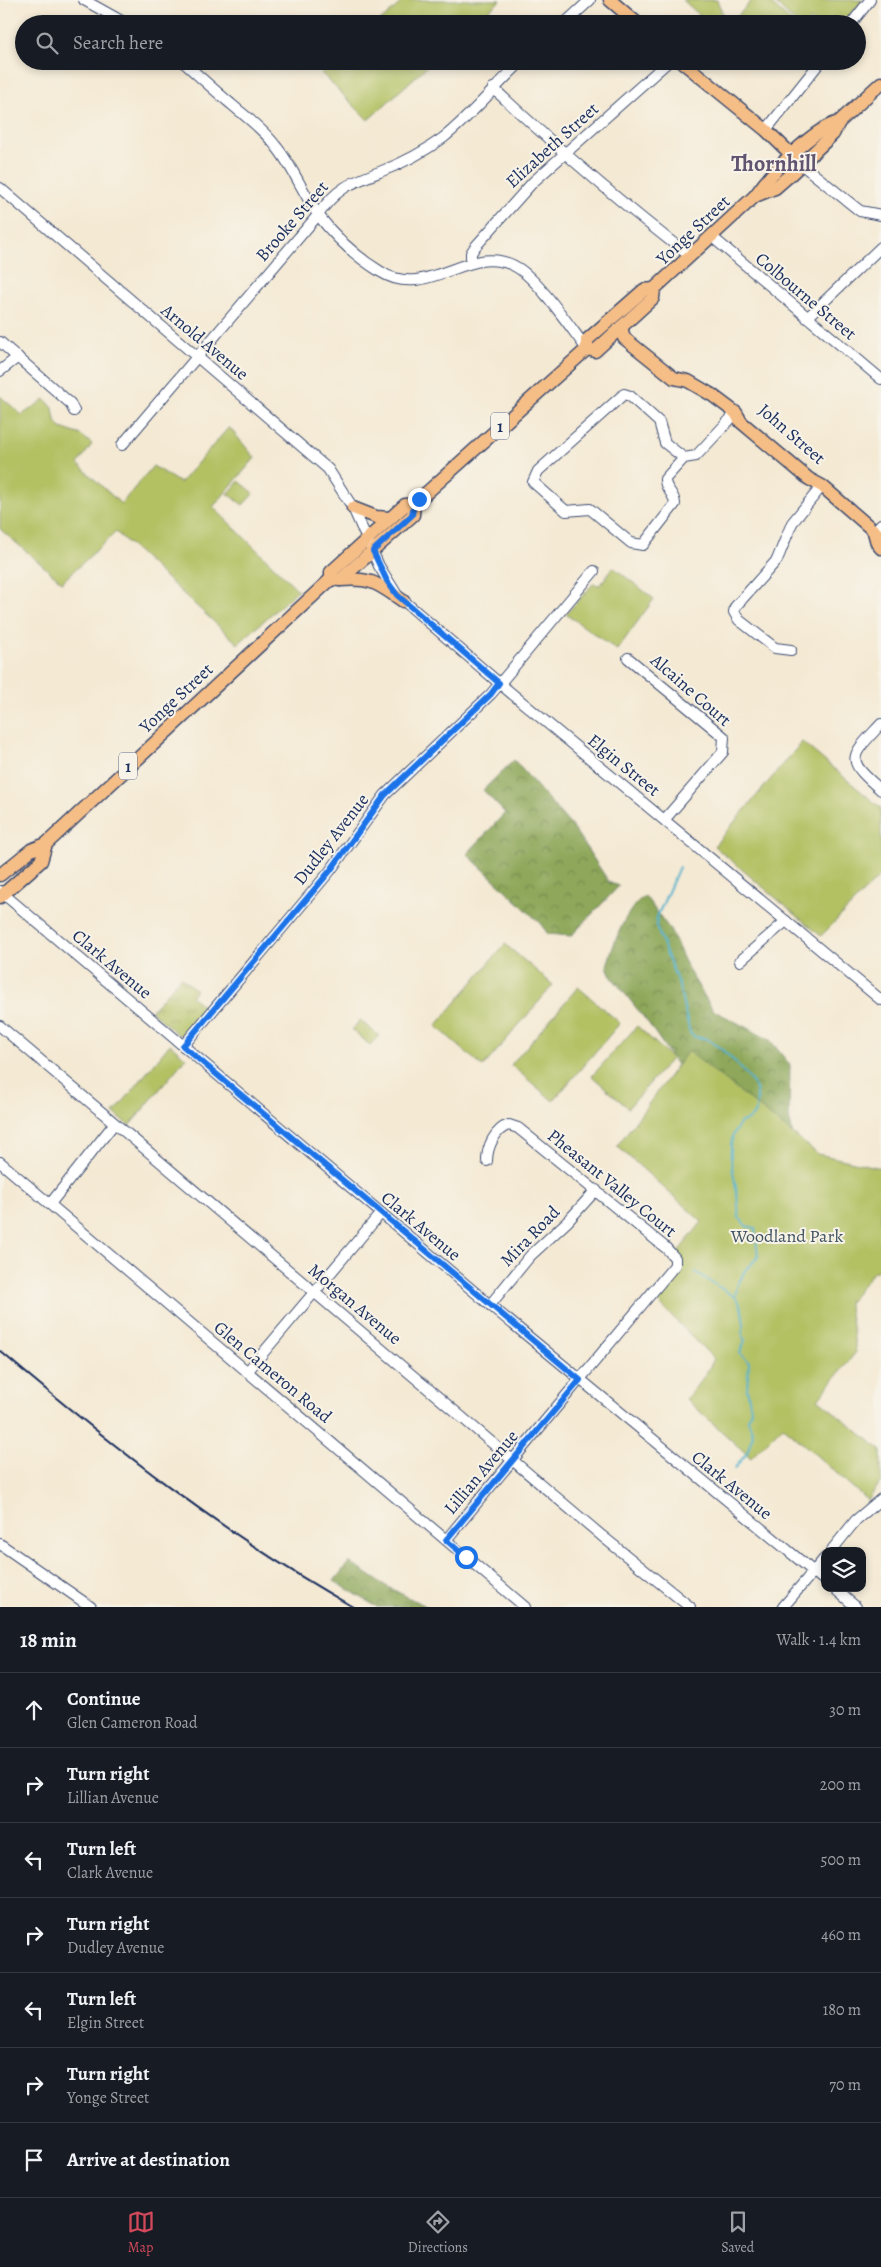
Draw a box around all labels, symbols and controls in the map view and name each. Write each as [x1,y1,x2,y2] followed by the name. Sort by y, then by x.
[15,15,866,70] search box
[33,29,61,57] icon: search
[73,30,163,56] text: Search here
[500,97,604,193] street label: Elizabeth Street
[731,149,817,179] district label: Thornhill
[250,175,334,266] street label: Brooke Street
[650,190,735,271] street label: Yonge Street
[750,247,862,345] street label: Colbourne Street
[155,298,254,386] street label: Arnold Avenue
[753,398,831,470] street label: John Street
[491,412,509,440] road number: 1
[408,488,431,511] route end
[645,648,736,732] street label: Alcaine Court
[133,658,218,739] street label: Yonge Street
[583,728,665,802] street label: Elgin Street
[119,752,137,779] road number: 1
[288,788,374,890] street label: Dudley Avenue
[67,924,157,1004] street label: Clark Avenue
[542,1123,682,1243] street label: Pheasant Valley Court
[376,1186,466,1266] street label: Clark Avenue
[495,1200,565,1272] street label: Mira Road
[730,1224,843,1248] park label: Woodland Park
[303,1258,407,1350] street label: Morgan Avenue
[209,1316,337,1429] street label: Glen Cameron Road
[439,1425,523,1519] street label: Lillian Avenue
[687,1445,777,1525] street label: Clark Avenue
[455,1546,478,1569] route start
[821,1547,866,1592] map controls
[821,1547,866,1592] button: layers
[20,1626,77,1654] text: 18 min
[777,1629,861,1651] text: Walk · 1.4 km
[67,1686,141,1712] text: Continue
[20,1696,48,1724] icon: ahead
[829,1699,861,1721] text: 30 m
[67,1712,198,1734] text: Glen Cameron Road
[67,1761,149,1787] text: Turn right
[20,1771,48,1799] icon: right
[820,1774,861,1796] text: 200 m
[67,1787,159,1809] text: Lillian Avenue
[67,1836,136,1862] text: Turn left
[20,1846,48,1874] icon: left
[821,1849,861,1871] text: 500 m
[67,1862,153,1884] text: Clark Avenue
[67,1911,149,1937] text: Turn right
[20,1921,48,1949] icon: right
[821,1924,861,1946] text: 460 m
[67,1937,165,1959] text: Dudley Avenue
[67,1986,136,2012] text: Turn left
[20,1996,48,2024] icon: left
[823,1999,861,2021] text: 180 m
[67,2012,144,2034] text: Elgin Street
[67,2061,149,2087] text: Turn right
[20,2071,48,2099] icon: right
[829,2074,861,2096] text: 70 m
[67,2087,149,2109] text: Yonge Street
[20,2146,48,2174] icon: arrive
[67,2147,230,2173] text: Arrive at destination
[127,2208,155,2257] tab: Map
[408,2208,468,2257] tab: Directions
[721,2208,754,2257] tab: Saved

